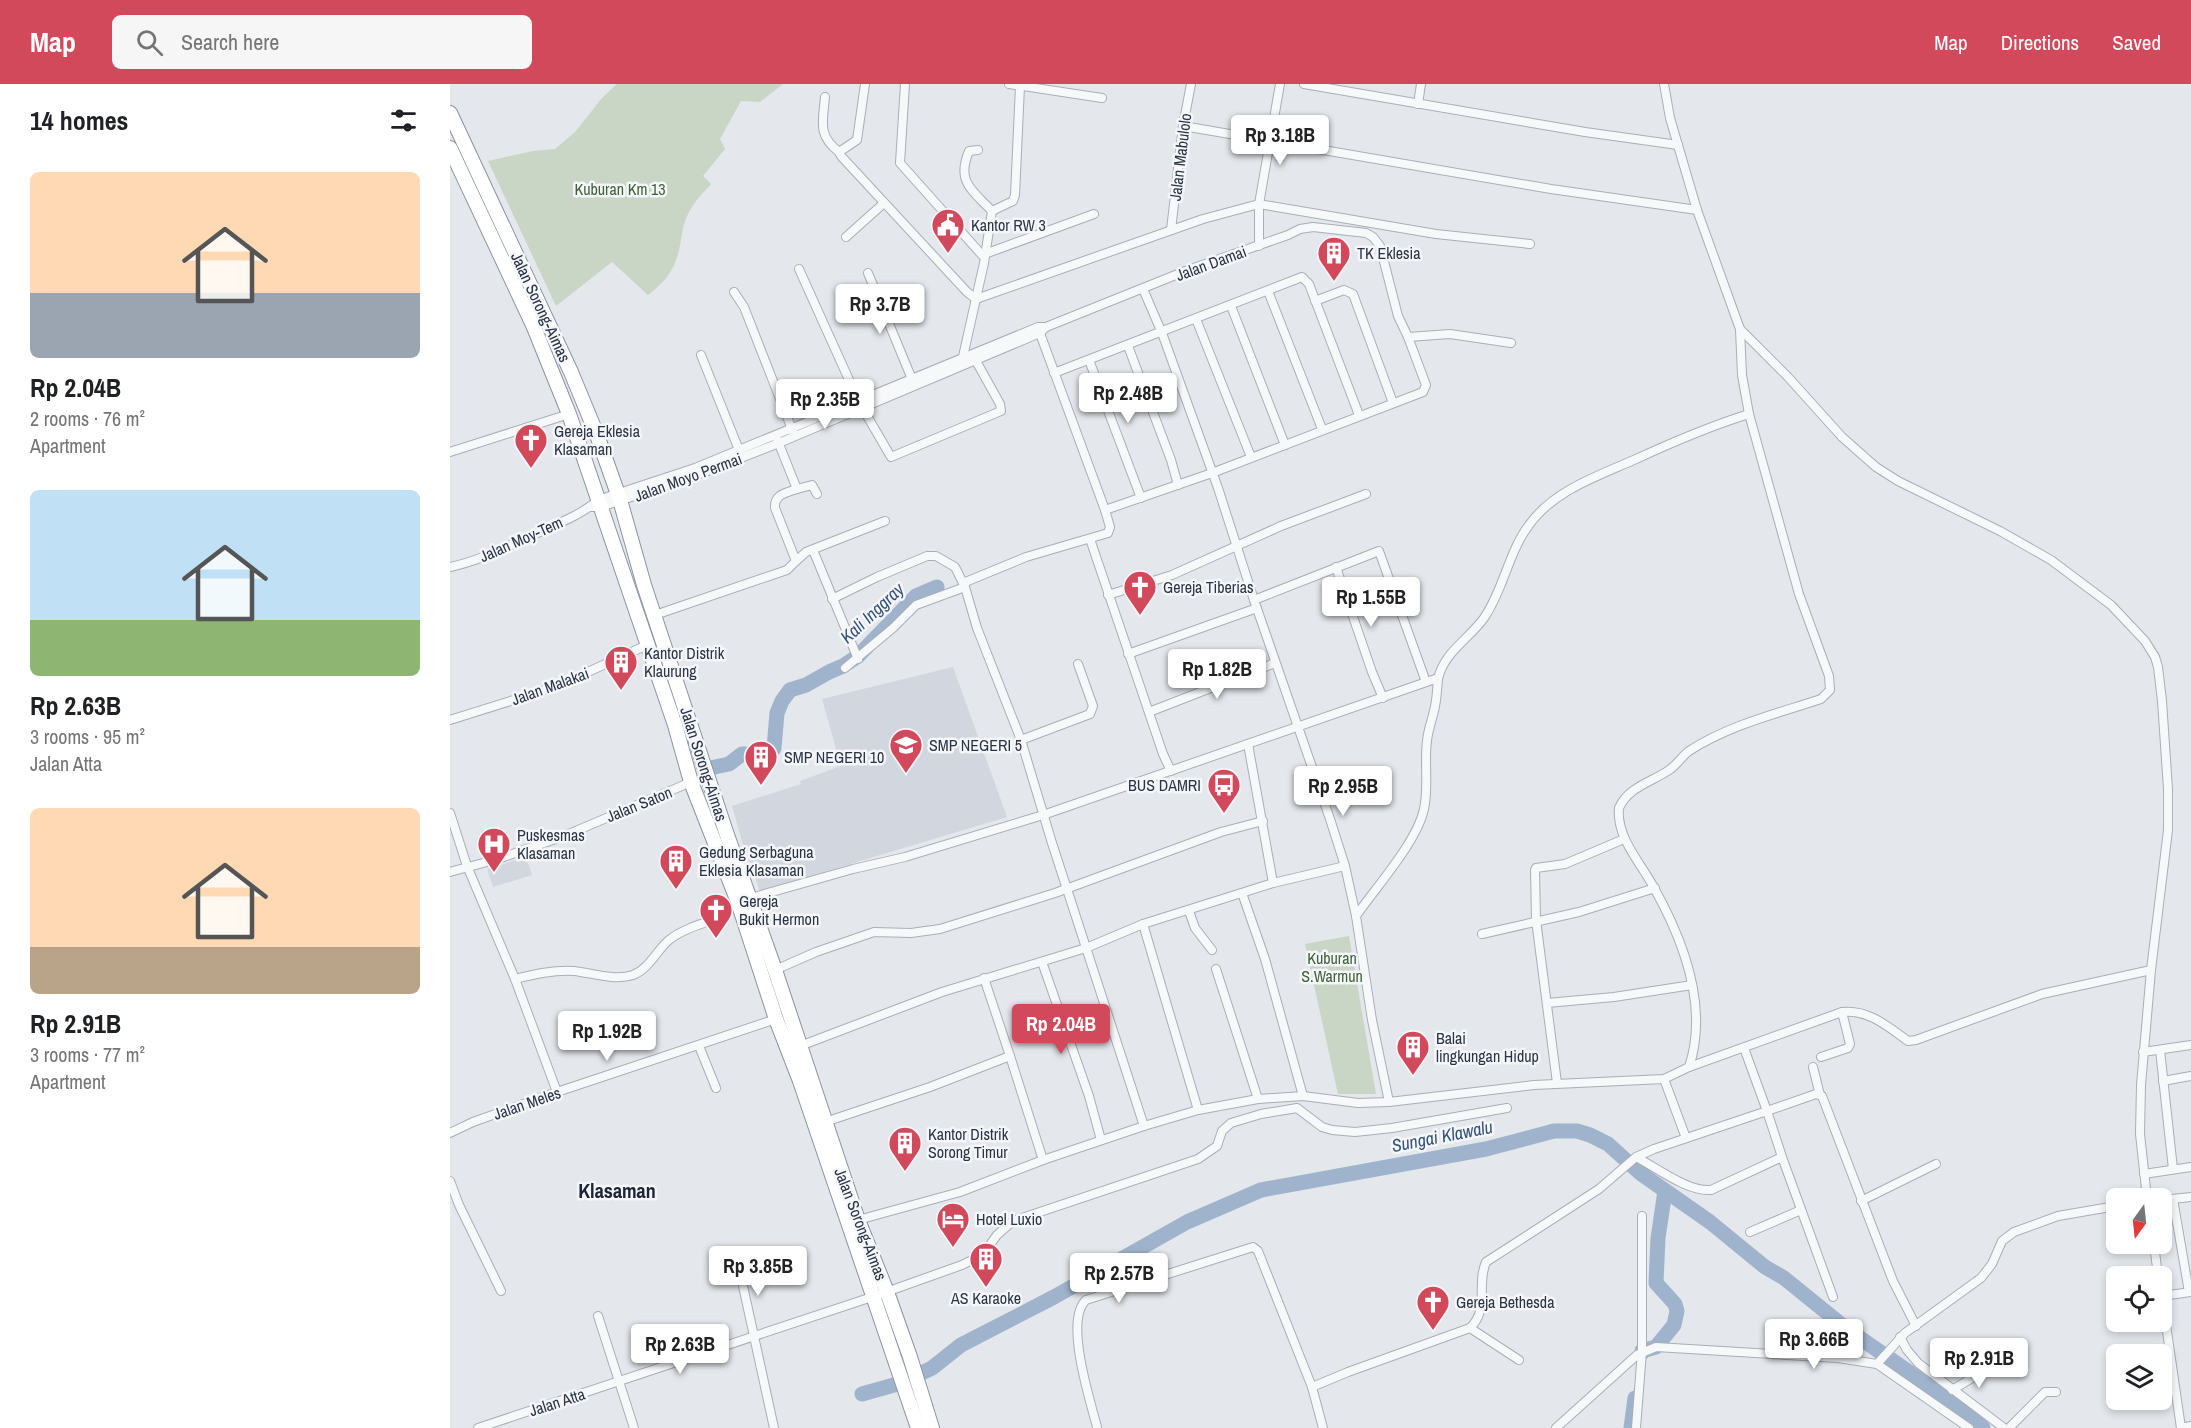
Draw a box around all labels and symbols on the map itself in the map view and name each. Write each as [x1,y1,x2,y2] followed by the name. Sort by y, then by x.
[1164,112,1196,202] street label: Jalan Mabulolo
[1218,115,1342,166] pin: Rp 3.18B
[574,178,666,200] park label: Kuburan Km 13
[930,207,966,254] public building icon: Kantor RW 3
[971,214,1046,236] place label: Kantor RW 3
[1316,235,1352,282] building icon: TK Eklesia
[1173,240,1249,286] street label: Jalan Damai
[1357,242,1421,264] place label: TK Eklesia
[506,248,576,366] street label: Jalan Sorong-Aimas
[825,284,935,335] pin: Rp 3.7B
[1066,373,1190,424] pin: Rp 2.48B
[763,379,887,430] pin: Rp 2.35B
[554,420,641,460] place label: Gereja Eklesia Klasaman
[513,422,549,469] church icon: Gereja Eklesia Klasaman
[631,447,745,507] street label: Jalan Moyo Permai
[476,511,566,567] street label: Jalan Moy-Tem
[1122,569,1158,616] church icon: Gereja Tiberias
[835,576,911,649] water label: Kali Inggray
[1163,576,1254,598] place label: Gereja Tiberias
[1309,577,1433,628] pin: Rp 1.55B
[644,642,725,682] place label: Kantor Distrik Klaurung
[603,644,639,691] building icon: Kantor Distrik Klaurung
[1155,649,1279,700] pin: Rp 1.82B
[508,662,592,710] street label: Jalan Malakai
[675,704,733,824] street label: Jalan Sorong-Aimas
[888,727,924,774] school or university icon: SMP NEGERI 5
[929,734,1022,756] place label: SMP NEGERI 5
[743,739,779,786] building icon: SMP NEGERI 10
[784,746,884,768] place label: SMP NEGERI 10
[1281,766,1405,817] pin: Rp 2.95B
[1206,767,1242,814] bus stop icon: BUS DAMRI
[1128,774,1201,796] place label: BUS DAMRI
[603,781,675,827] street label: Jalan Saton
[517,824,585,864] place label: Puskesmas Klasaman
[476,826,512,873] hospital icon: Puskesmas Klasaman
[699,841,814,881] place label: Gedung Serbaguna Eklesia Klasaman
[658,843,694,890] building icon: Gedung Serbaguna Eklesia Klasaman
[739,890,819,930] place label: Gereja Bukit Hermon
[698,892,734,939] church icon: Gereja Bukit Hermon
[1301,947,1363,987] park label: Kuburan S.Warmun
[999,1004,1123,1055] pin: Rp 2.04B
[545,1011,669,1062] pin: Rp 1.92B
[1436,1027,1539,1067] place label: Balai lingkungan Hidup
[1395,1029,1431,1076] building icon: Balai lingkungan Hidup
[490,1081,564,1125] street label: Jalan Meles
[1389,1114,1495,1158] water label: Sungai Klawalu
[928,1123,1009,1163] place label: Kantor Distrik Sorong Timur
[887,1125,923,1172] building icon: Kantor Distrik Sorong Timur
[829,1165,893,1283] street label: Jalan Sorong-Aimas
[578,1177,656,1204] district label: Klasaman
[2106,1188,2172,1254] north arrow
[935,1201,971,1248] hotel icon: Hotel Luxio
[976,1208,1042,1230] place label: Hotel Luxio
[968,1241,1004,1288] building icon: AS Karaoke
[696,1246,820,1297] pin: Rp 3.85B
[1057,1253,1181,1304] pin: Rp 2.57B
[1415,1284,1451,1331] church icon: Gereja Bethesda
[950,1287,1021,1309] place label: AS Karaoke
[1456,1291,1555,1313] place label: Gereja Bethesda
[1752,1319,1876,1370] pin: Rp 3.66B
[618,1324,742,1375] pin: Rp 2.63B
[1917,1338,2041,1389] pin: Rp 2.91B
[526,1382,588,1421] street label: Jalan Atta

